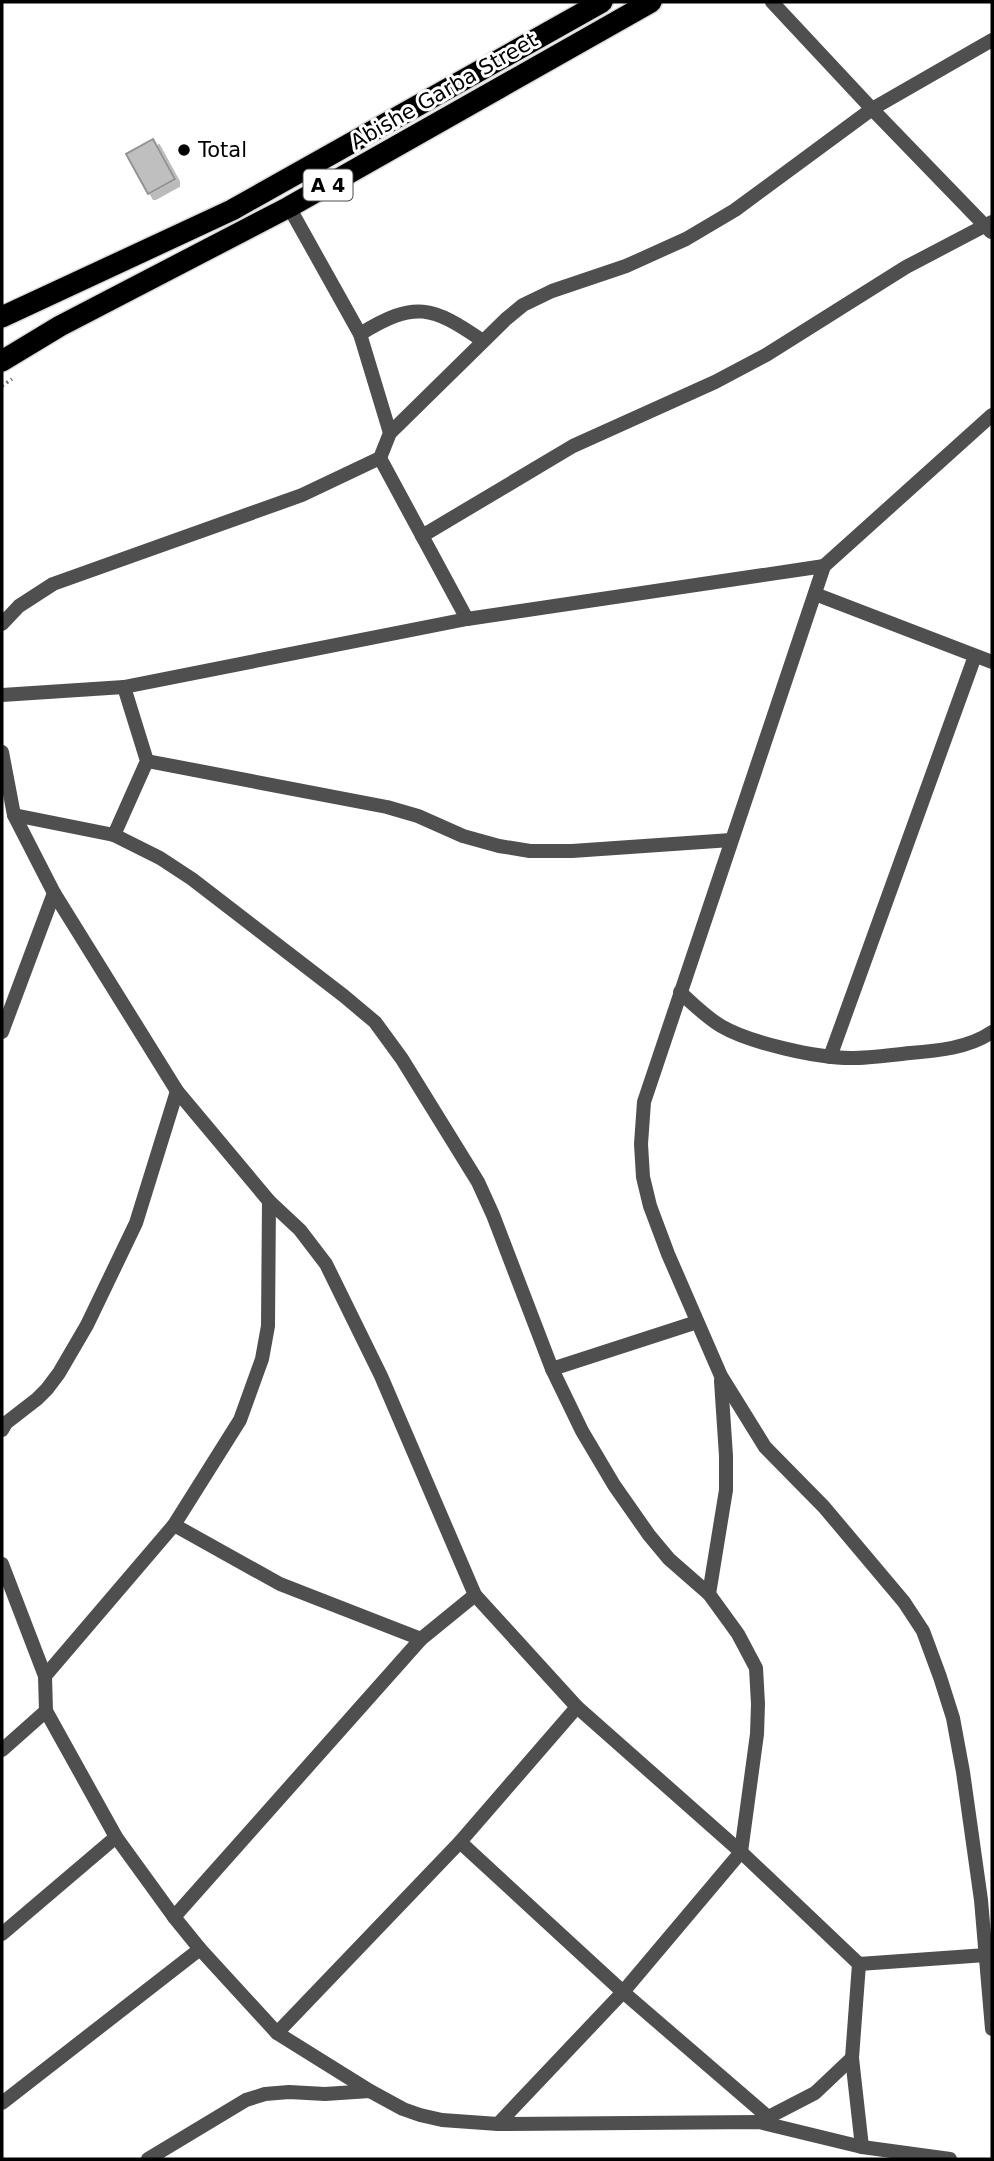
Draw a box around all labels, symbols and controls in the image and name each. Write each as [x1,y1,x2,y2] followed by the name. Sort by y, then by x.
[346,28,542,154] street label: Abishe Garba Street
[197,138,247,162] place label: Total
[176,142,192,158] marker: Total
[304,169,352,200] road number: A 4

